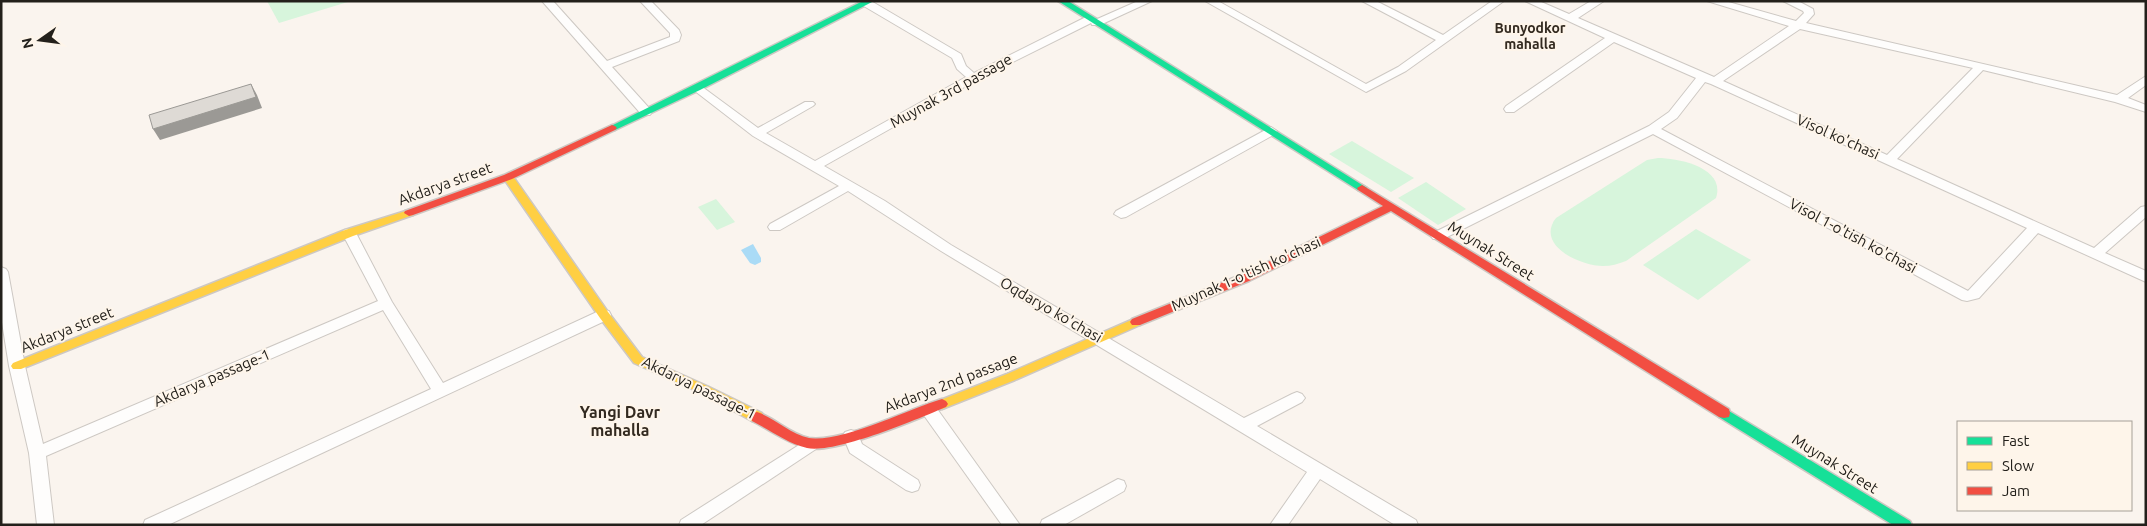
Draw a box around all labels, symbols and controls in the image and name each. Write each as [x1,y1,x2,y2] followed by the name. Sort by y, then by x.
[15,15,65,65] north arrow
[1494,20,1566,52] district label: Bunyodkor mahalla
[18,36,36,50] text: N
[887,50,1015,131] street label: Muynak 3rd passage
[1794,111,1882,162] street label: Visol ko'chasi
[396,159,494,208] street label: Akdarya street
[1787,195,1920,276] street label: Visol 1-o'tish ko'chasi
[1445,217,1537,284] street label: Muynak Street
[1168,233,1323,314] street label: Muynak 1-o'tish ko'chasi
[997,273,1105,346] street label: Oqdaryo ko'chasi
[18,303,116,356] street label: Akdarya street
[151,345,273,410] street label: Akdarya passage-1
[882,349,1020,416] street label: Akdarya 2nd passage
[639,353,759,423] street label: Akdarya passage-1
[580,403,661,439] district label: Yangi Davr mahalla
[1957,421,2132,511] legend
[1789,430,1881,497] street label: Muynak Street
[2002,432,2030,449] text: Fast
[2002,457,2035,474] text: Slow
[2002,482,2030,499] text: Jam

